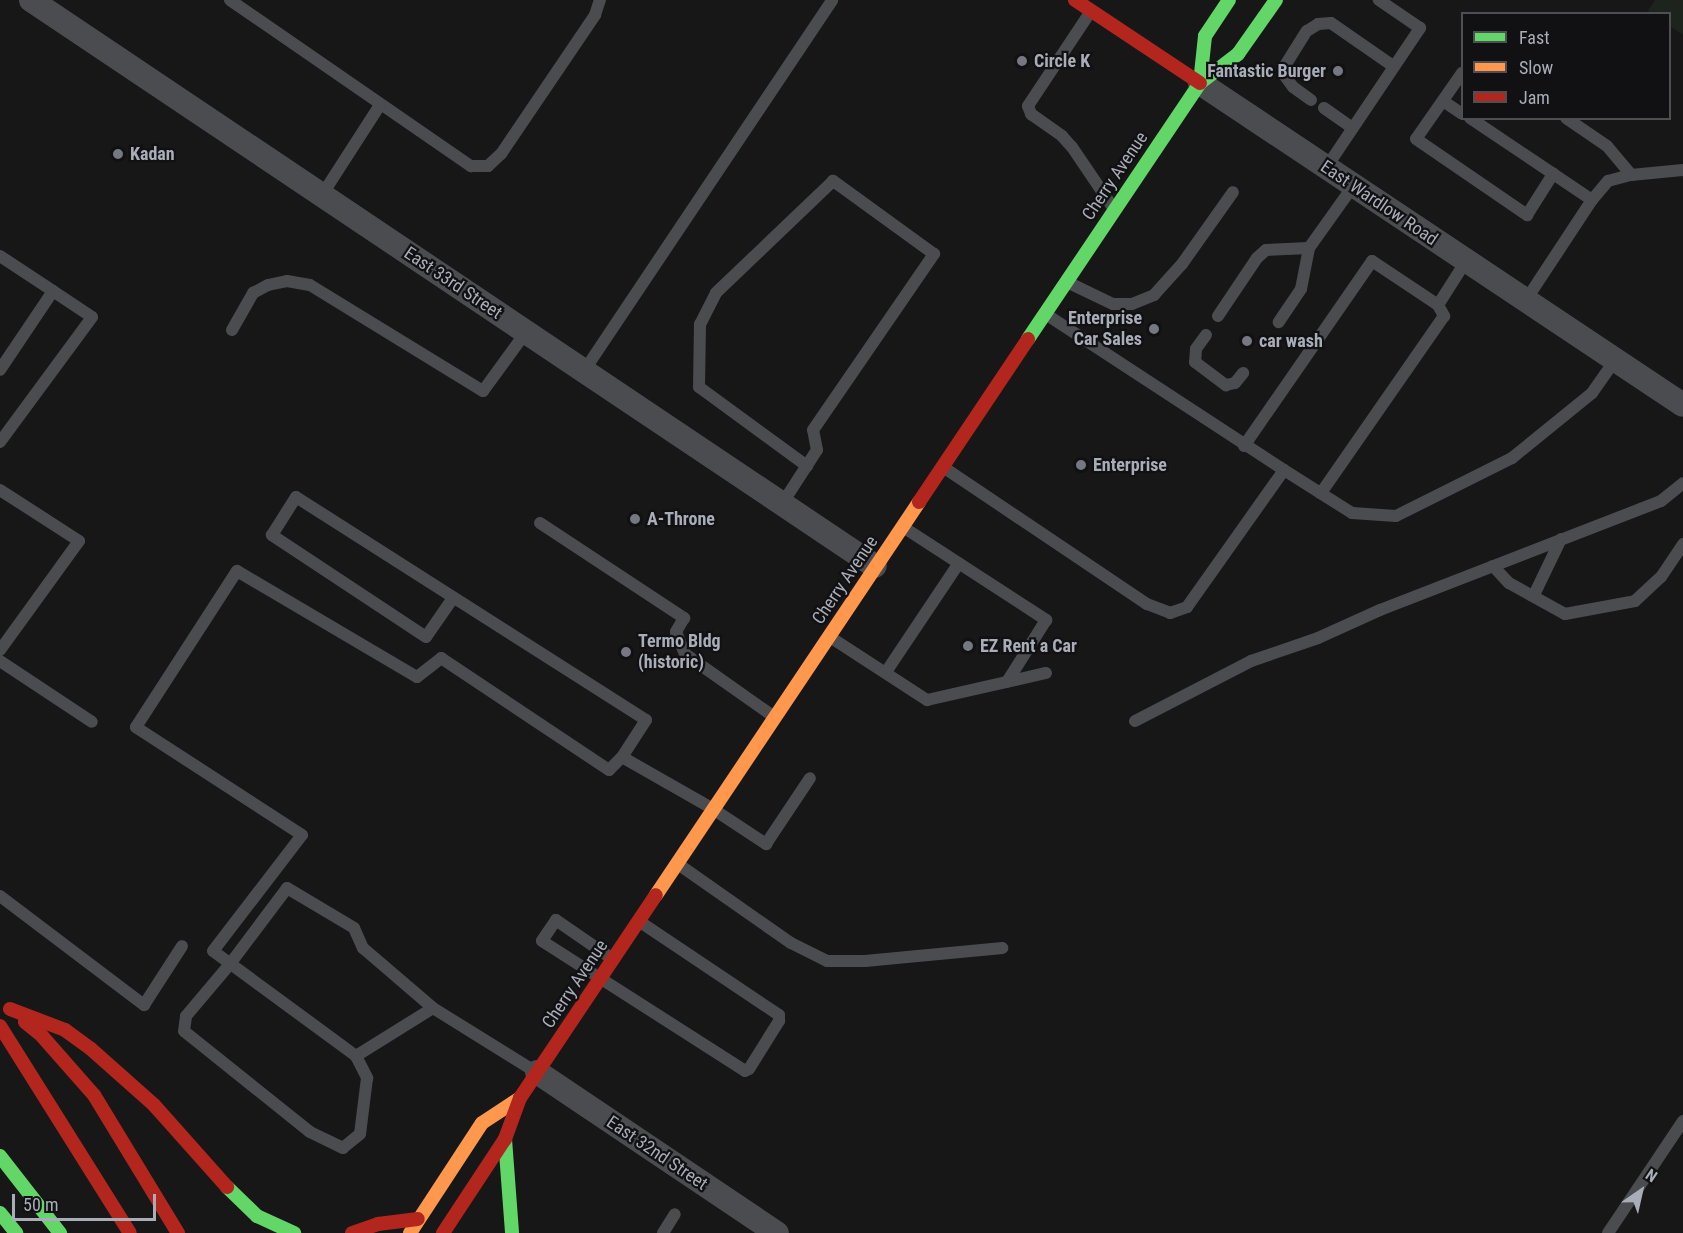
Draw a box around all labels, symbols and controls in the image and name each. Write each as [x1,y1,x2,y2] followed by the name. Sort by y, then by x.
[1461,12,1671,120] legend
[1519,27,1550,48] text: Fast
[1034,50,1090,72] place label: Circle K
[1015,54,1029,68] marker: Circle K
[1519,57,1553,78] text: Slow
[1207,60,1326,82] place label: Fantastic Burger
[1331,64,1345,78] marker: Fantastic Burger
[1519,87,1550,108] text: Jam
[1078,128,1152,224] street label: Cherry Avenue
[130,143,175,165] place label: Kadan
[111,147,125,161] marker: Kadan
[1316,156,1442,250] street label: East Wardlow Road
[400,242,506,324] street label: East 33rd Street
[1068,308,1142,350] place label: Enterprise Car Sales
[1147,322,1161,336] marker: Enterprise Car Sales
[1259,330,1323,352] place label: car wash
[1240,334,1254,348] marker: car wash
[1093,454,1167,476] place label: Enterprise
[1074,458,1088,472] marker: Enterprise
[647,508,715,530] place label: A-Throne
[628,512,642,526] marker: A-Throne
[808,532,882,628] street label: Cherry Avenue
[638,631,721,674] place label: Termo Bldg (historic)
[980,635,1077,657] place label: EZ Rent a Car
[961,639,975,653] marker: EZ Rent a Car
[619,645,633,659] marker: Termo Bldg (historic)
[538,936,612,1032] street label: Cherry Avenue
[602,1111,712,1195] street label: East 32nd Street
[1611,1161,1671,1221] north arrow
[1642,1165,1661,1186] text: N
[15,1182,159,1220] scale bar
[23,1194,58,1215] text: 50 m

